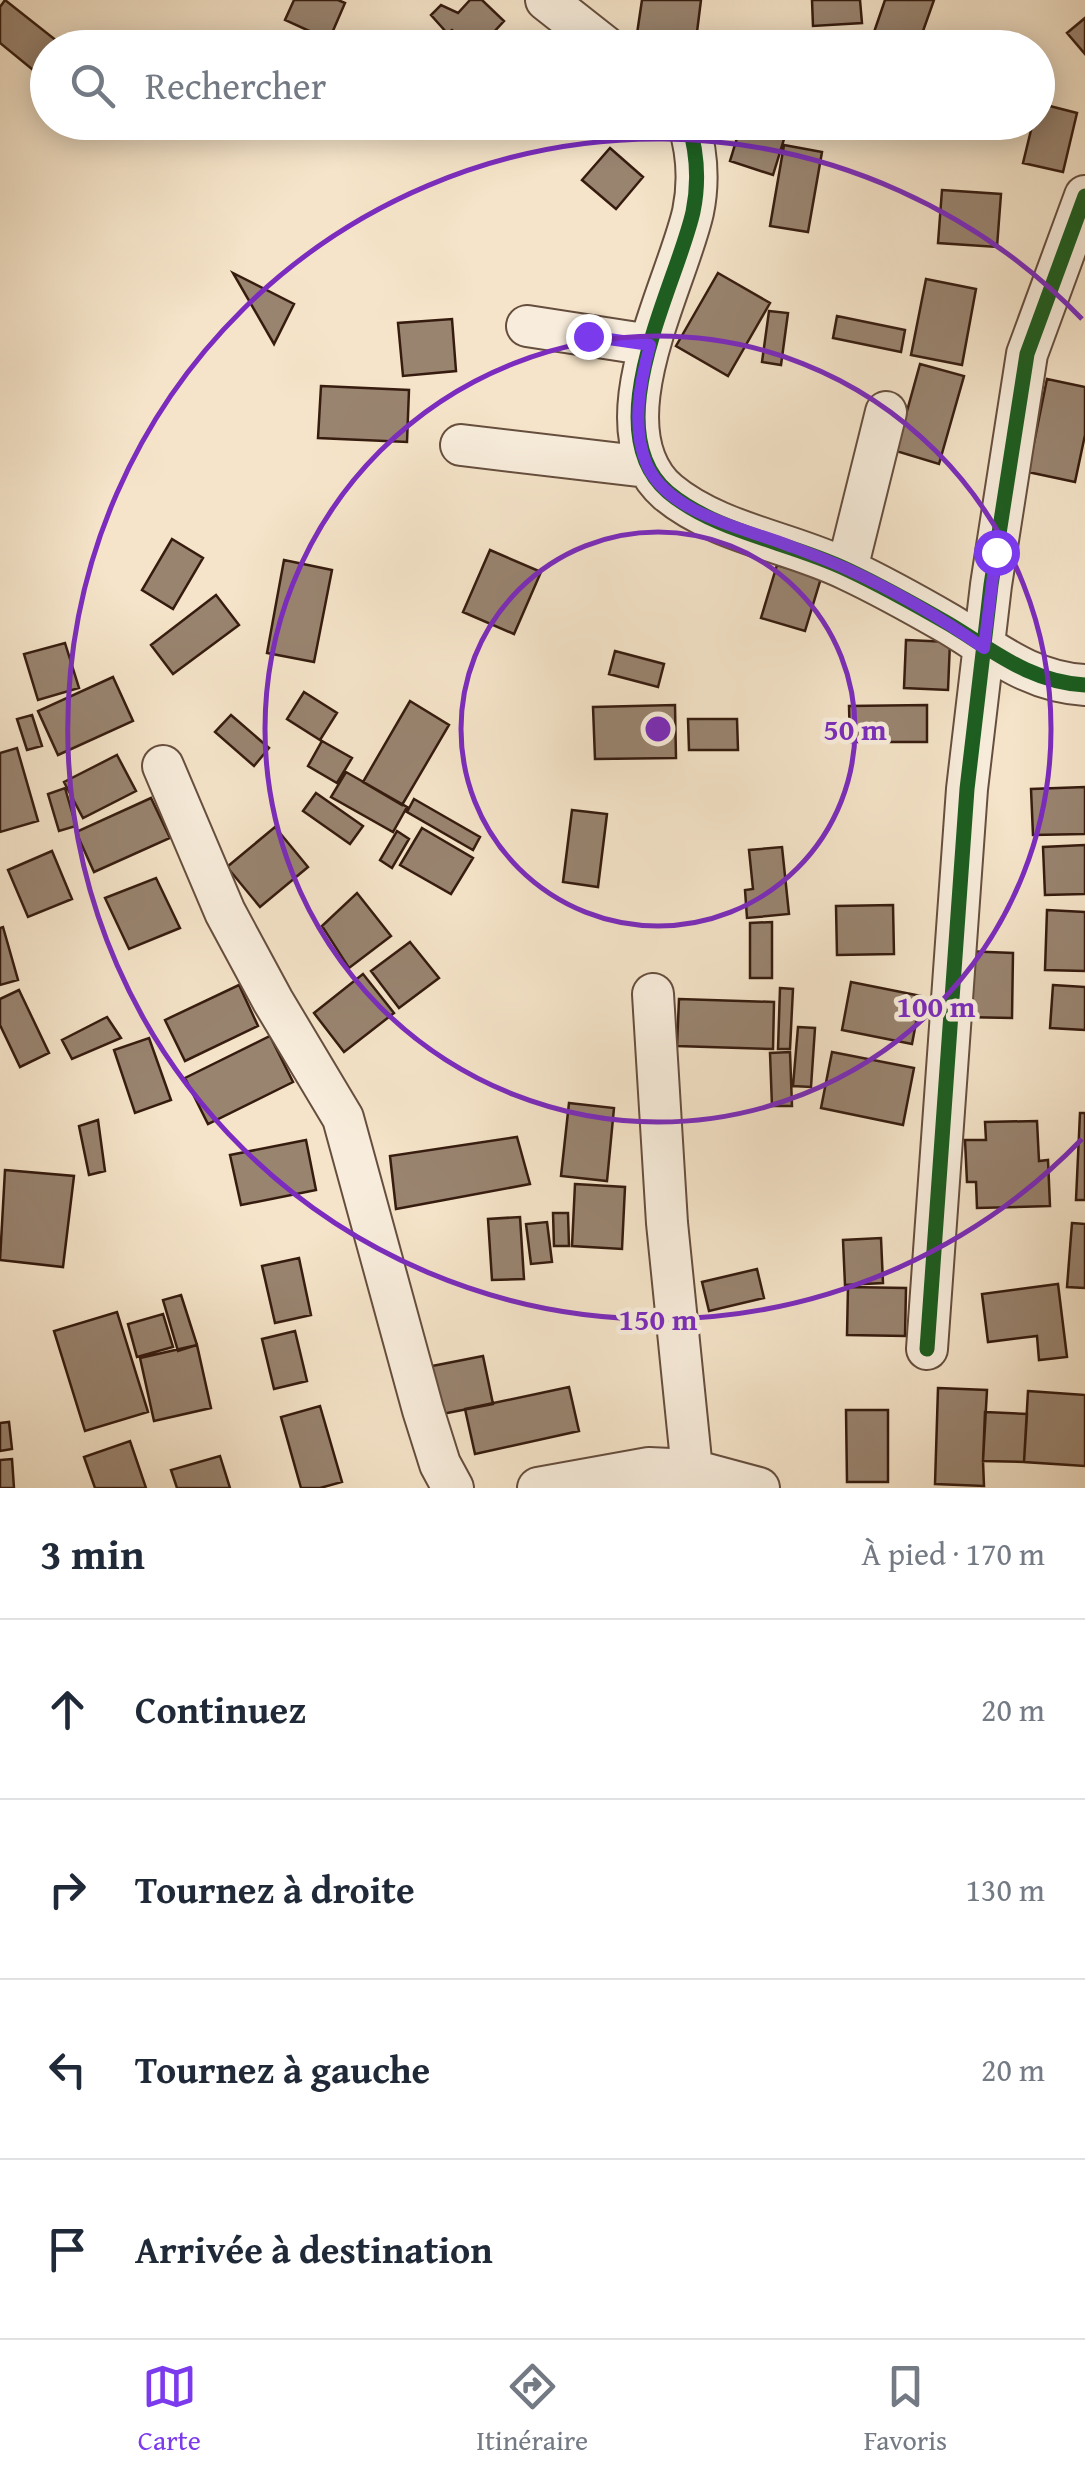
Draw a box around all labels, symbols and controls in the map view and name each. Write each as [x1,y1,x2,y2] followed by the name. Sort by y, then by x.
[30,30,1055,140] search box
[145,57,326,113] text: Rechercher
[65,58,120,113] icon: search
[566,314,612,360] route end
[974,530,1020,576] route start
[823,707,887,751] text: 50 m
[640,711,676,747] centre of rings
[897,984,976,1028] text: 100 m
[619,1297,698,1341] text: 150 m
[40,1523,145,1584] text: 3 min
[861,1530,1045,1577] text: À pied · 170 m
[135,1681,306,1737] text: Continuez
[40,1682,95,1737] icon: ahead
[981,1686,1045,1733] text: 20 m
[135,1861,415,1917] text: Tournez à droite
[40,1862,95,1917] icon: right
[966,1866,1045,1913] text: 130 m
[135,2041,430,2097] text: Tournez à gauche
[40,2042,95,2097] icon: left
[981,2046,1045,2093] text: 20 m
[135,2221,493,2277] text: Arrivée à destination
[40,2222,95,2277] icon: arrive
[138,2359,201,2460] tab: Carte
[476,2359,588,2460] tab: Itinéraire
[864,2359,947,2460] tab: Favoris

